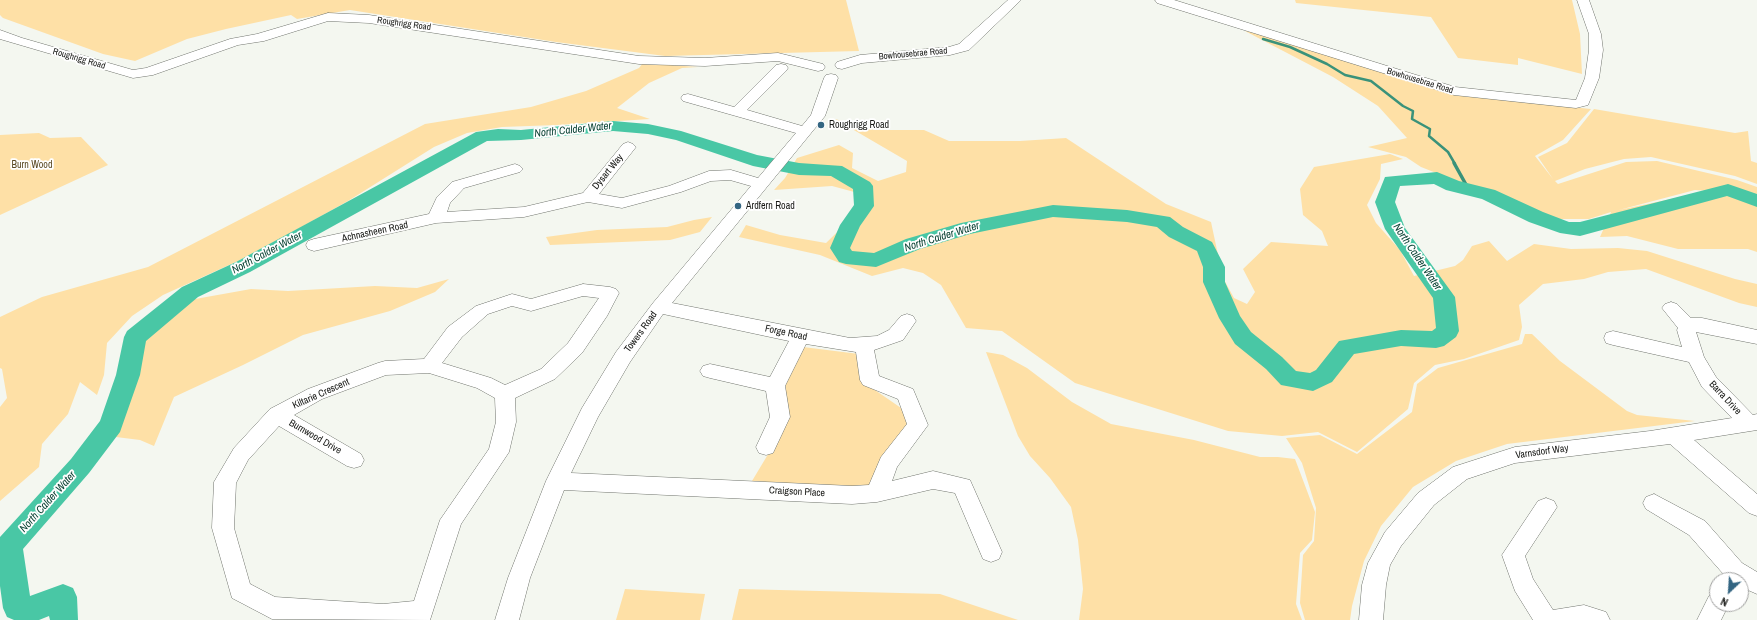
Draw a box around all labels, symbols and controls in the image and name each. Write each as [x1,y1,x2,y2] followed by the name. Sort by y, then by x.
[376,15,432,33] street label: Roughrigg Road
[51,46,107,72] street label: Roughrigg Road
[878,46,948,62] street label: Bowhousebrae Road
[1385,66,1455,96] street label: Bowhousebrae Road
[534,119,612,141] water label: North Calder Water
[829,119,889,131] place label: Roughrigg Road
[816,120,826,130] marker: Roughrigg Road
[590,152,626,192] street label: Dysart Way
[12,159,52,171] park label: Burn Wood
[746,200,795,212] place label: Ardfern Road
[733,201,743,211] marker: Ardfern Road
[341,219,409,245] street label: Achnasheen Road
[903,219,981,255] water label: North Calder Water
[1390,221,1444,293] water label: North Calder Water
[230,229,304,277] water label: North Calder Water
[622,309,660,355] street label: Towers Road
[764,323,808,343] street label: Forge Road
[291,376,351,412] street label: Kiltarie Crescent
[1706,379,1744,417] street label: Barra Drive
[287,417,343,457] street label: Burnwood Drive
[1515,442,1569,462] street label: Varnsdorf Way
[17,469,79,535] water label: North Calder Water
[769,485,825,499] street label: Craigson Place
[1709,572,1749,612] north arrow
[1718,594,1730,610] text: N

